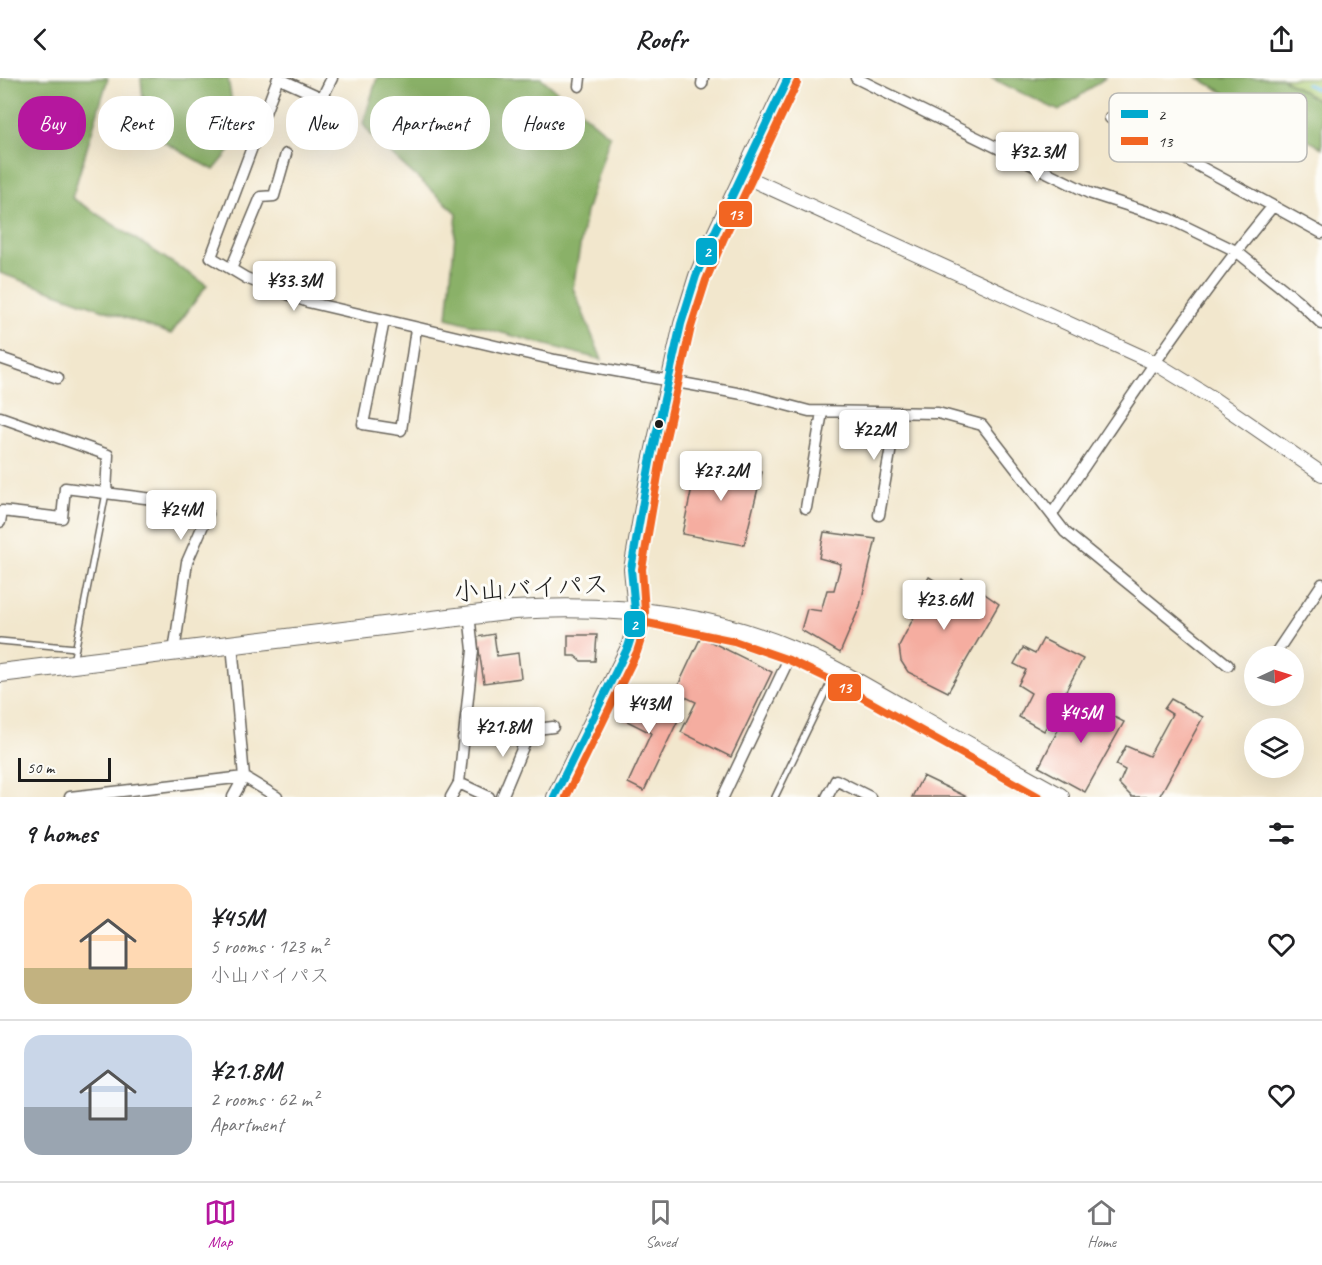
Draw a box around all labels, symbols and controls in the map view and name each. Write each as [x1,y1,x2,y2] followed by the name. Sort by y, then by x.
[635,22,687,56] text: Roofr
[24,23,57,56] icon: back
[1265,23,1298,56] icon: share
[1109,93,1307,162] legend
[18,96,86,150] chip: Buy
[98,96,174,150] chip: Rent
[186,96,274,150] chip: Filters
[286,96,358,150] chip: New
[370,96,490,150] chip: Apartment
[502,96,585,150] chip: House
[1158,105,1167,125] text: 2
[988,132,1086,183] pin: ¥32.3M
[1158,132,1174,152] text: 13
[1010,139,1064,164] text: ¥32.3M
[718,200,753,228] line badge: 13
[728,205,744,225] text: 13
[695,237,718,266] line badge: 2
[703,242,712,262] text: 2
[245,261,343,312] pin: ¥33.3M
[267,268,321,293] text: ¥33.3M
[838,410,910,461] pin: ¥22M
[853,417,895,442] text: ¥22M
[653,418,665,430] unlabelled marker
[672,451,770,502] pin: ¥27.2M
[694,458,748,483] text: ¥27.2M
[145,490,217,541] pin: ¥24M
[160,497,202,522] text: ¥24M
[453,567,609,609] street label: 小山バイパス
[895,580,993,631] pin: ¥23.6M
[917,587,971,612] text: ¥23.6M
[623,610,646,638] line badge: 2
[630,615,639,635] text: 2
[1244,646,1304,706] north arrow
[1244,646,1304,778] map controls
[827,673,862,702] line badge: 13
[837,678,853,698] text: 13
[613,684,685,735] pin: ¥43M
[628,691,670,716] text: ¥43M
[1045,693,1117,744] pin: ¥45M
[1060,700,1102,725] text: ¥45M
[454,707,552,758] pin: ¥21.8M
[476,714,530,739] text: ¥21.8M
[1244,718,1304,778] button: layers
[18,755,111,782] scale bar
[27,758,54,778] text: 50 m
[24,817,97,850] text: 9 homes
[1265,817,1298,850] icon: filters
[210,901,264,934] text: ¥45M
[72,908,144,980] icon: home
[1265,928,1298,961] icon: heart
[210,934,327,959] text: 5 rooms · 123 m²
[210,963,330,988] text: 小山バイパス
[210,1054,281,1087] text: ¥21.8M
[72,1059,144,1131] icon: home
[1265,1079,1298,1112] icon: heart
[210,1087,318,1112] text: 2 rooms · 62 m²
[210,1112,283,1137] text: Apartment
[204,1196,237,1252] tab: Map
[644,1196,677,1252] tab: Saved
[1085,1196,1118,1252] tab: Home

